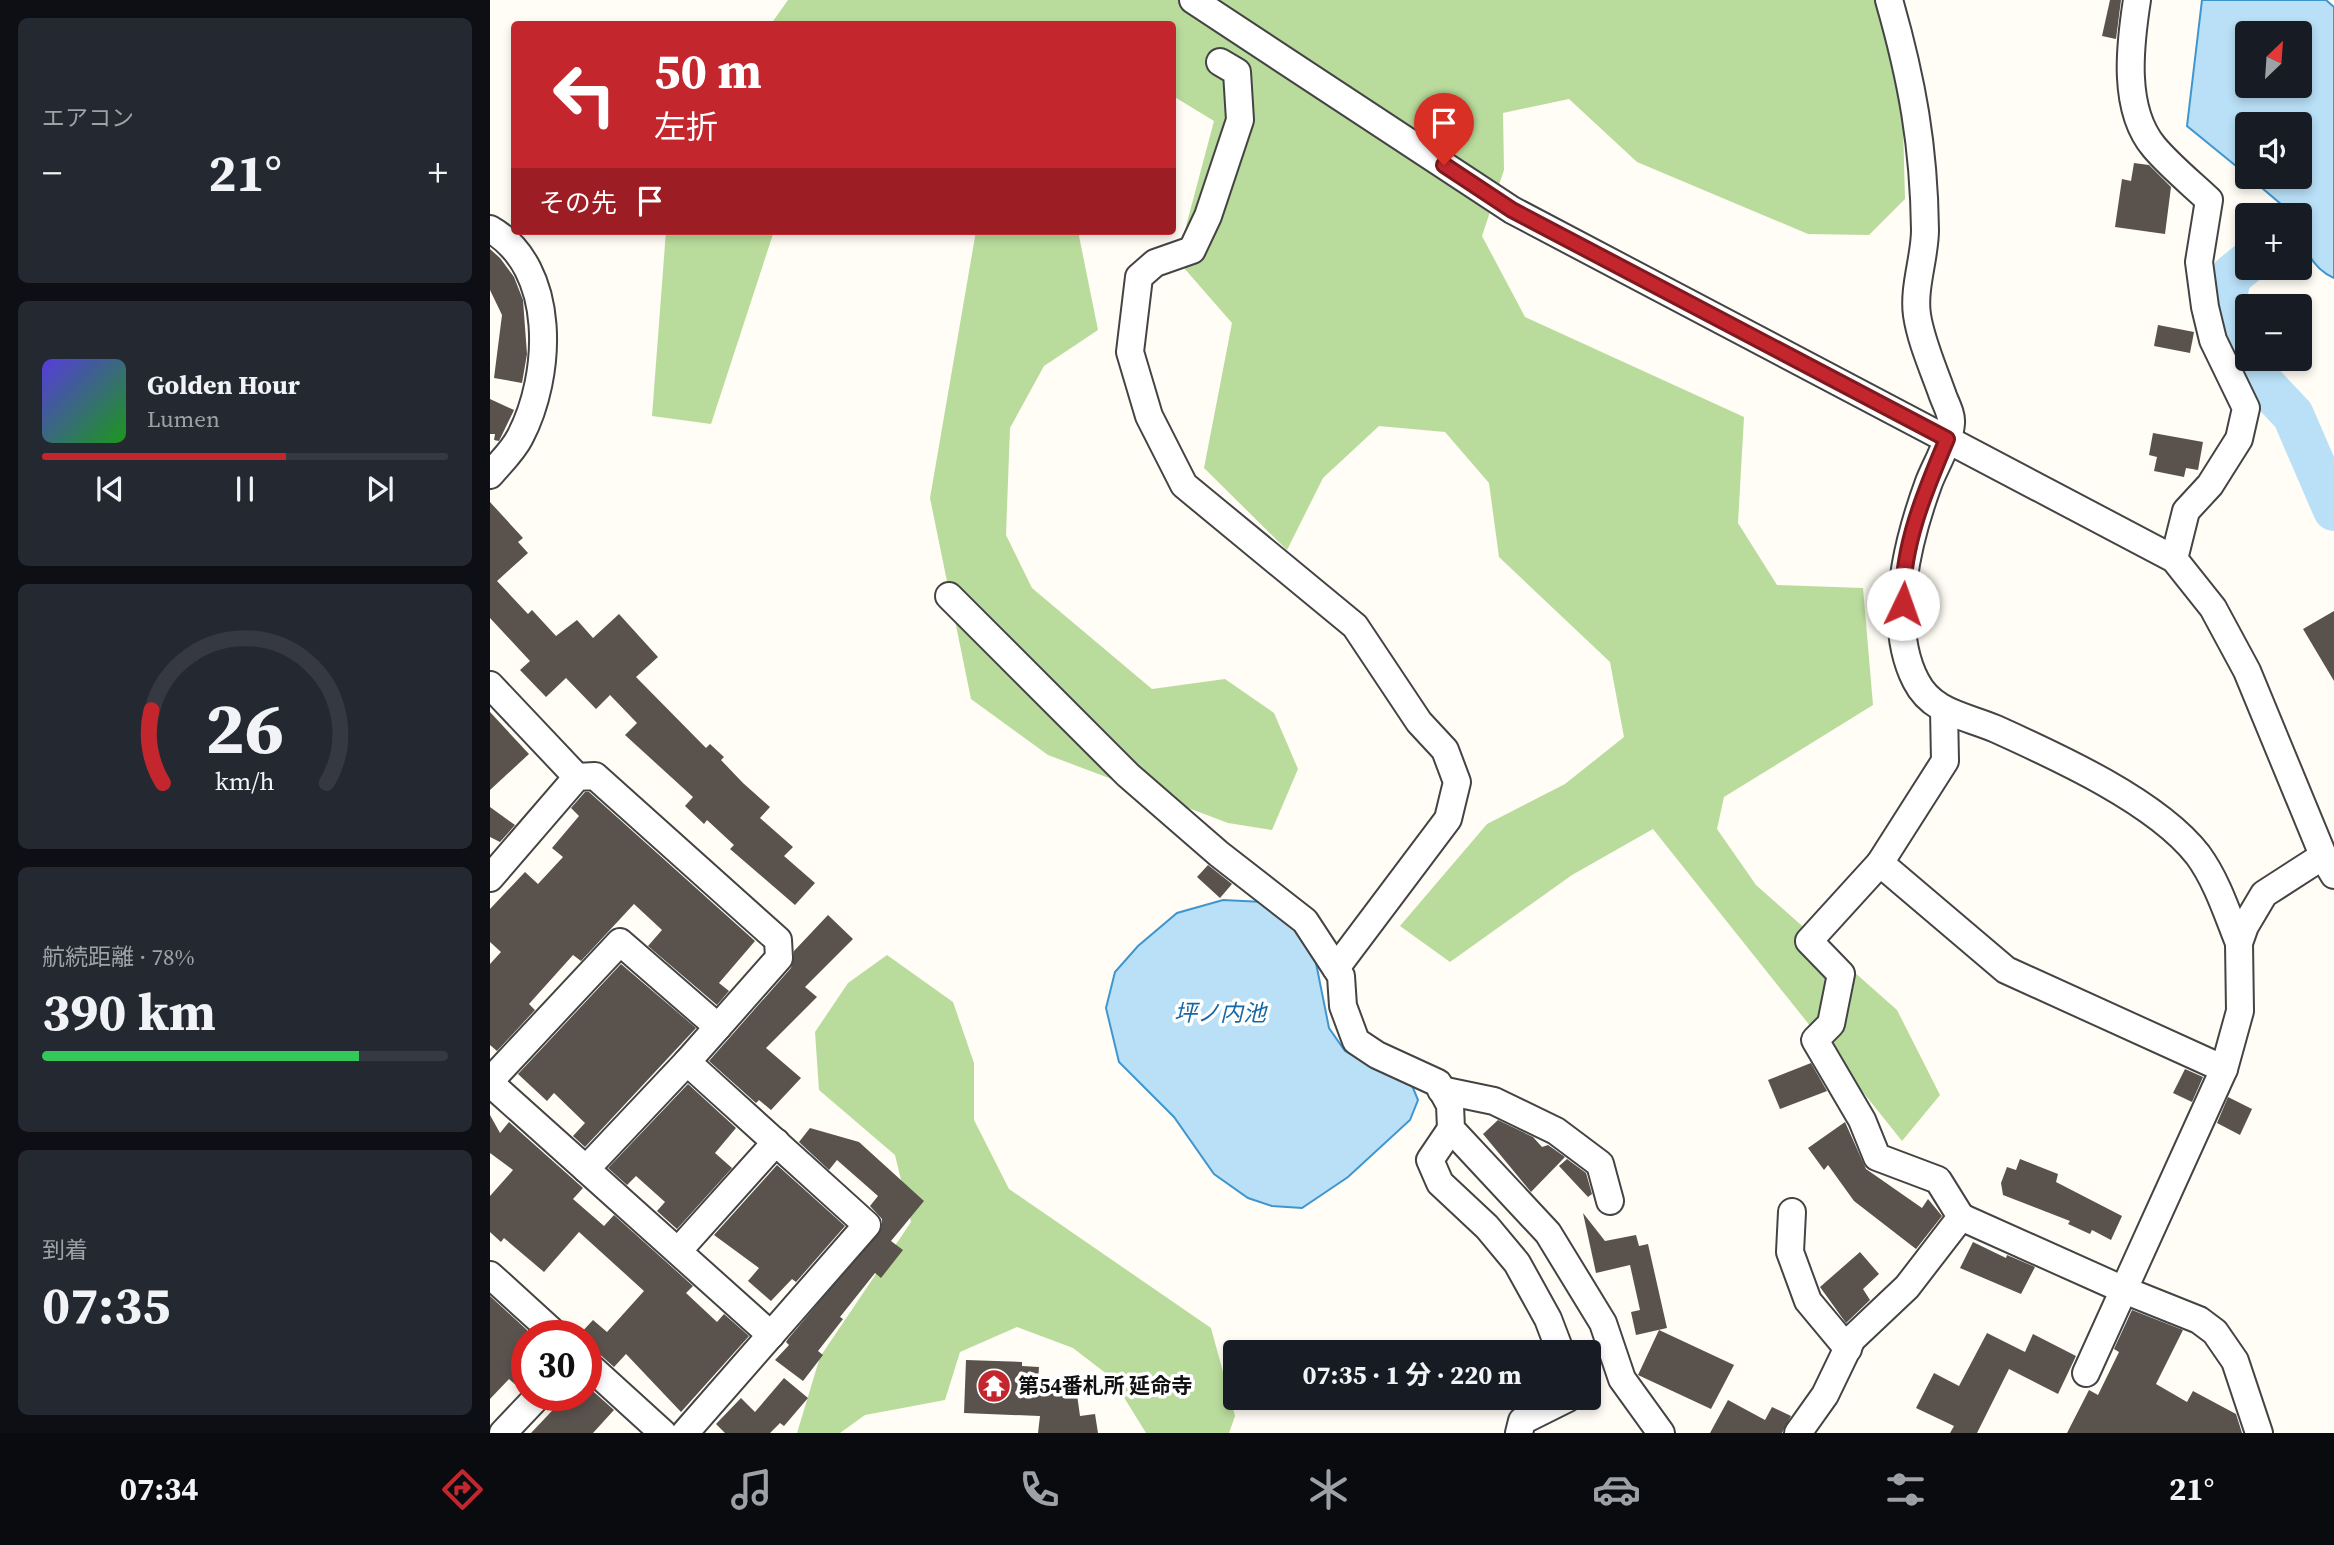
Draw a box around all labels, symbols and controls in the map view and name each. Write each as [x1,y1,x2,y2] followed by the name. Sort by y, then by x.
[2235,21,2312,98] north arrow
[2235,21,2312,371] map controls
[654,37,762,104] text: 50 m
[539,49,630,140] icon: left
[1414,93,1474,165] pin
[42,102,134,134] text: エアコン
[1425,104,1463,142] icon: arrive
[654,105,718,149] text: 左折
[2235,112,2312,189] button: sound
[208,137,282,208] text: 21°
[42,147,62,199] text: −
[428,147,448,199] text: +
[631,182,669,220] icon: arrive
[539,185,617,221] text: その先
[2235,203,2312,280] button: +
[2235,294,2312,371] button: −
[147,367,300,403] text: Golden Hour
[147,403,220,435] text: Lumen
[91,470,129,508] icon: previous
[226,470,264,508] icon: pause
[361,470,399,508] icon: next
[1866,567,1940,641] position arrow
[206,678,284,777] text: 26
[215,763,275,797] text: km/h
[42,941,195,973] text: 航続距離 · 78%
[42,976,216,1047] text: 390 km
[1174,997,1268,1029] water label: 坪ノ内池
[42,1234,88,1266] text: 到着
[42,1269,170,1340] text: 07:35
[511,1320,602,1411] speed limit sign: 30
[1302,1357,1522,1393] text: 07:35 · 1 分 · 220 m
[975,1367,1013,1405] temple icon: 第54番札所 延命寺
[1018,1371,1192,1400] place label: 第54番札所 延命寺
[438,1465,487,1514] icon: directions
[727,1465,776,1514] icon: music
[1015,1465,1064,1514] icon: phone
[1304,1465,1353,1514] icon: climate
[1592,1465,1641,1514] icon: car
[1881,1465,1930,1514] icon: filters
[120,1467,199,1511] text: 07:34
[2169,1467,2214,1511] text: 21°

